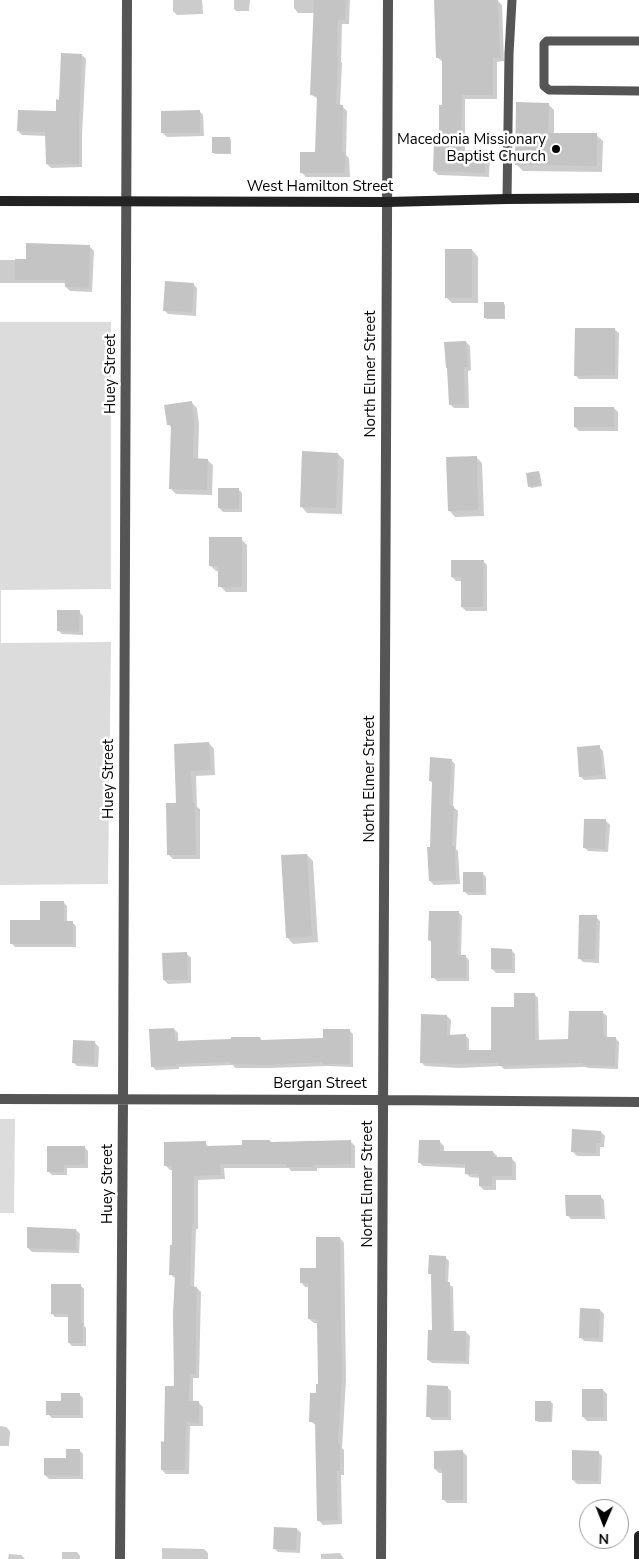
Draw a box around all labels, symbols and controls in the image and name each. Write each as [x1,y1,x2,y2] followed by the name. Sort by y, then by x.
[397,131,546,166] place label: Macedonia Missionary Baptist Church
[550,143,562,155] marker: Macedonia Missionary Baptist Church
[247,178,393,196] street label: West Hamilton Street
[362,311,380,437] street label: North Elmer Street
[102,334,120,414] street label: Huey Street
[361,716,379,842] street label: North Elmer Street
[100,739,118,819] street label: Huey Street
[273,1075,367,1093] street label: Bergan Street
[359,1121,377,1247] street label: North Elmer Street
[99,1144,117,1224] street label: Huey Street
[579,1499,629,1549] north arrow
[598,1529,609,1548] text: N

